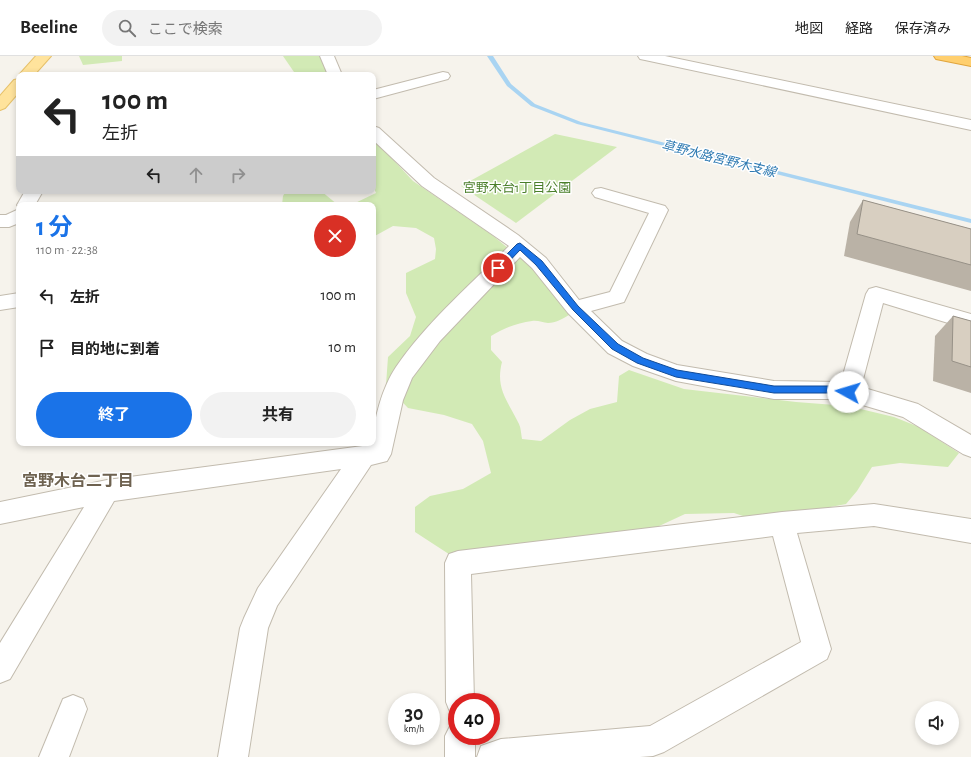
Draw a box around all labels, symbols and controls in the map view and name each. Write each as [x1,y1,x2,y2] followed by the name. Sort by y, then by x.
[102,10,382,46] search box
[116,17,138,39] icon: search
[20,18,78,37] text: Beeline
[148,22,223,37] text: ここで検索
[795,22,823,36] text: 地図
[845,22,873,36] text: 経路
[895,22,951,36] text: 保存済み
[102,87,168,115] text: 100 m
[36,88,88,140] icon: left
[102,125,138,143] text: 左折
[660,138,779,180] water label: 草野水路宮野木支線
[143,164,165,186] icon: left
[185,164,207,186] icon: ahead
[227,164,249,186] icon: right
[463,181,571,195] park label: 宮野木台1丁目公園
[314,215,356,257] button: close
[36,216,72,240] text: 1 分
[36,244,98,257] text: 110 m · 22:38
[481,251,515,285] pin
[487,257,509,279] icon: arrive
[36,285,58,307] icon: left
[321,288,356,303] text: 100 m
[70,290,100,305] text: 左折
[36,337,58,359] icon: arrive
[328,340,356,355] text: 10 m
[70,342,160,357] text: 目的地に到着
[827,371,869,413] position arrow
[36,392,192,438] button: 終了
[200,392,356,438] button: 共有
[22,472,134,489] district label: 宮野木台二丁目
[448,693,500,745] speed limit sign: 40
[915,701,959,745] map controls
[915,701,959,745] button: sound
[404,704,424,724] text: 30
[404,724,424,734] text: km/h

